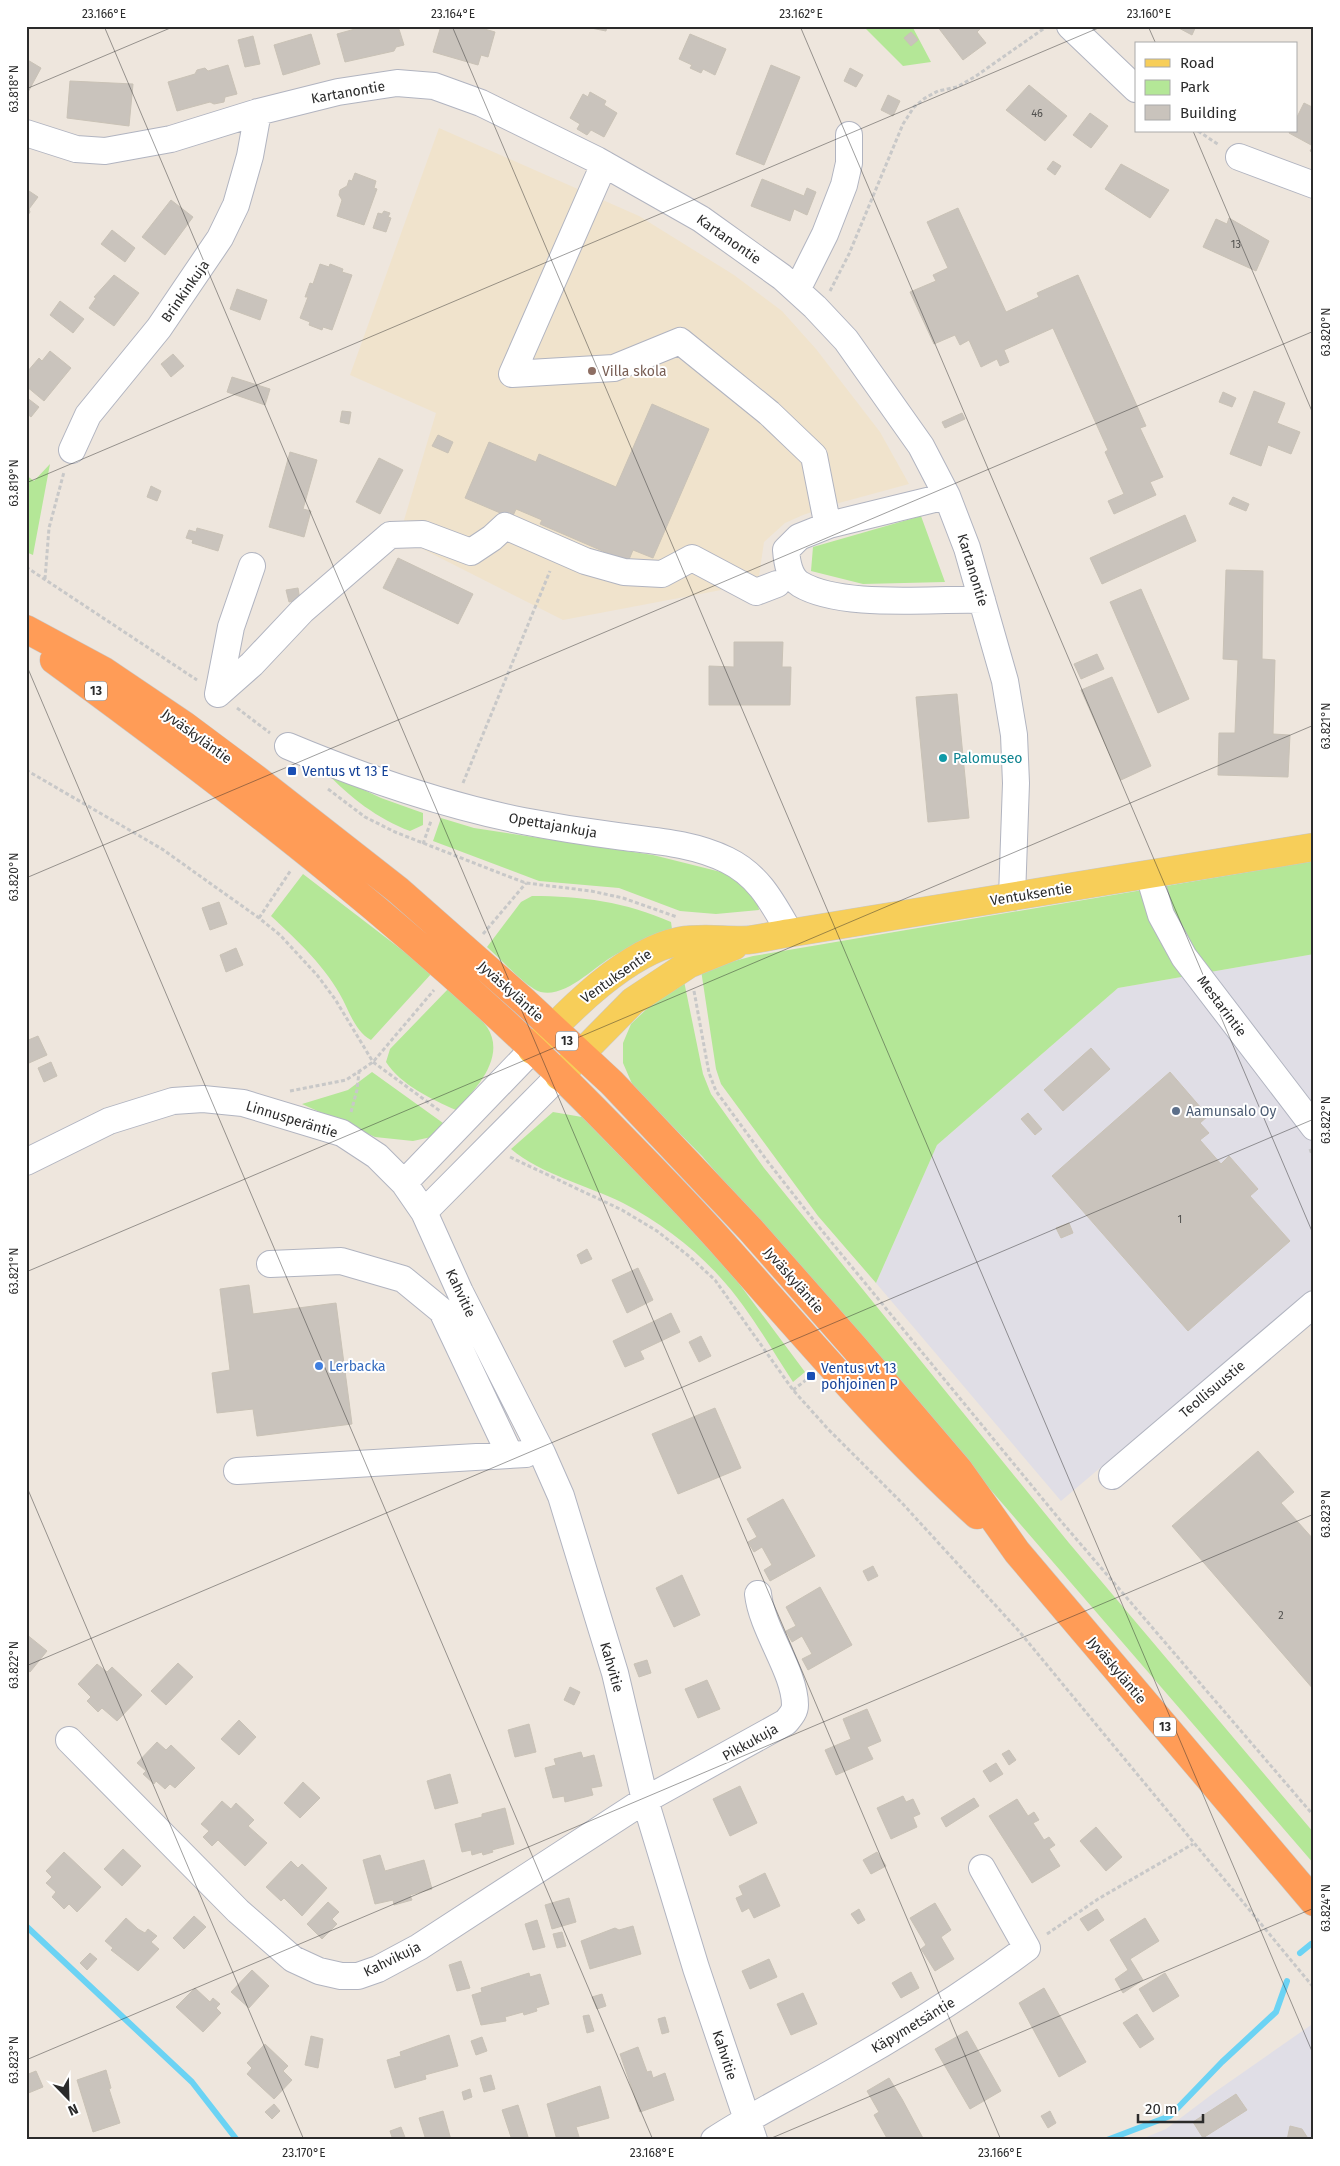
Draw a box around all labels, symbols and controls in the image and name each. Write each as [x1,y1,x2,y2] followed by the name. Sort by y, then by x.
[82,7,126,21] text: 23.166°E
[431,7,475,21] text: 23.164°E
[779,7,823,21] text: 23.162°E
[1127,7,1171,21] text: 23.160°E
[1135,42,1298,132] legend
[1180,54,1215,72] text: Road
[7,65,21,113] text: 63.818°N
[310,78,386,107] street label: Kartanontie
[1180,78,1210,96] text: Park
[1180,104,1236,122] text: Building
[1031,107,1043,120] house number: 46
[693,211,764,268] street label: Kartanontie
[1231,238,1241,251] house number: 13
[158,257,213,326] street label: Brinkinkuja
[1319,308,1333,356] text: 63.820°N
[602,363,667,380] place label: Villa skola
[586,365,598,377] marker: Villa skola
[7,459,21,507] text: 63.819°N
[953,532,992,608] street label: Kartanontie
[85,681,107,700] road number: 13
[1319,703,1333,749] text: 63.821°N
[158,705,235,767] street label: Jyväskyläntie
[953,750,1023,767] place label: Palomuseo
[937,752,949,764] marker: Palomuseo
[302,763,389,780] place label: Ventus vt 13 E
[286,765,298,777] marker: Ventus vt 13 E
[507,809,599,842] street label: Opettajankuja
[7,853,21,901] text: 63.820°N
[989,880,1073,909] street label: Ventuksentie
[578,946,655,1007] street label: Ventuksentie
[474,957,547,1025] street label: Jyväskyläntie
[1193,973,1250,1040] street label: Mestarintie
[556,1032,578,1050] road number: 13
[1319,1096,1333,1144] text: 63.822°N
[244,1097,340,1142] street label: Linnusperäntie
[1186,1103,1276,1120] place label: Aamunsalo Oy
[1170,1105,1182,1117] marker: Aamunsalo Oy
[1178,1213,1182,1226] house number: 1
[760,1244,827,1317] street label: Jyväskyläntie
[7,1248,21,1294] text: 63.821°N
[442,1266,479,1320] street label: Kahvitie
[1176,1357,1249,1422] street label: Teollisuustie
[329,1358,386,1375] place label: Lerbacka
[313,1360,325,1372] marker: Lerbacka
[821,1360,898,1393] place label: Ventus vt 13 pohjoinen P
[805,1370,817,1382] marker: Ventus vt 13 pohjoinen P
[1319,1490,1333,1538] text: 63.823°N
[1278,1609,1284,1622] house number: 2
[1084,1633,1150,1707] street label: Jyväskyläntie
[596,1640,627,1694] street label: Kahvitie
[7,1641,21,1689] text: 63.822°N
[1154,1718,1176,1736] road number: 13
[719,1720,781,1765] street label: Pikkukuja
[1319,1884,1333,1932] text: 63.824°N
[361,1938,424,1981] street label: Kahvikuja
[868,1994,958,2057] street label: Käpymetsäntie
[709,2028,741,2082] street label: Kahvitie
[7,2036,21,2084] text: 63.823°N
[42,2074,92,2124] north arrow
[1138,2091,1202,2123] scale bar
[65,2100,80,2119] text: N
[1145,2100,1178,2118] text: 20 m
[282,2146,326,2160] text: 23.170°E
[630,2146,674,2160] text: 23.168°E
[978,2146,1022,2160] text: 23.166°E

